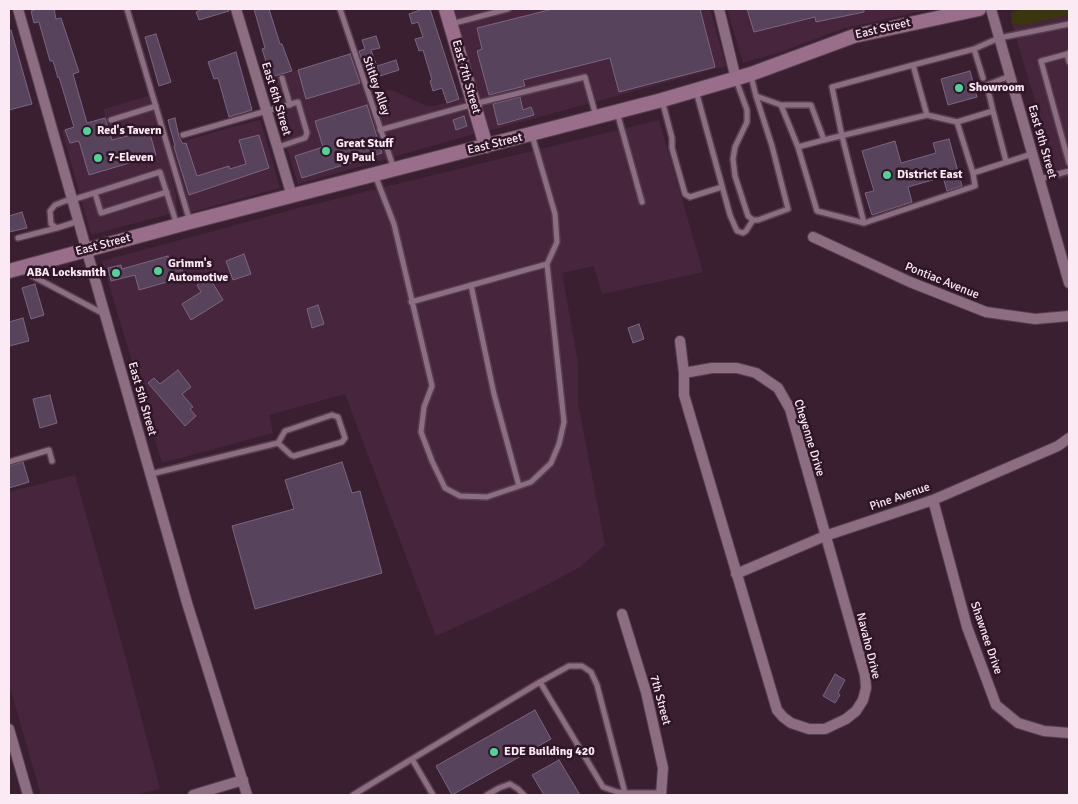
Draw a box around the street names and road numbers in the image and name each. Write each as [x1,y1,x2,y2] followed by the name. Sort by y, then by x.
[854,16,912,42] street label: East Street
[449,38,483,116] street label: East 7th Street
[359,55,393,117] street label: Stitley Alley
[258,61,294,137] street label: East 6th Street
[1025,103,1059,181] street label: East 9th Street
[466,130,524,158] street label: East Street
[74,231,132,259] street label: East Street
[903,260,981,302] street label: Pontiac Avenue
[125,360,159,438] street label: East 5th Street
[790,398,828,478] street label: Cheyenne Drive
[868,480,932,514] street label: Pine Avenue
[967,600,1005,676] street label: Shawnee Drive
[853,611,883,681] street label: Navaho Drive
[646,673,674,727] street label: 7th Street

